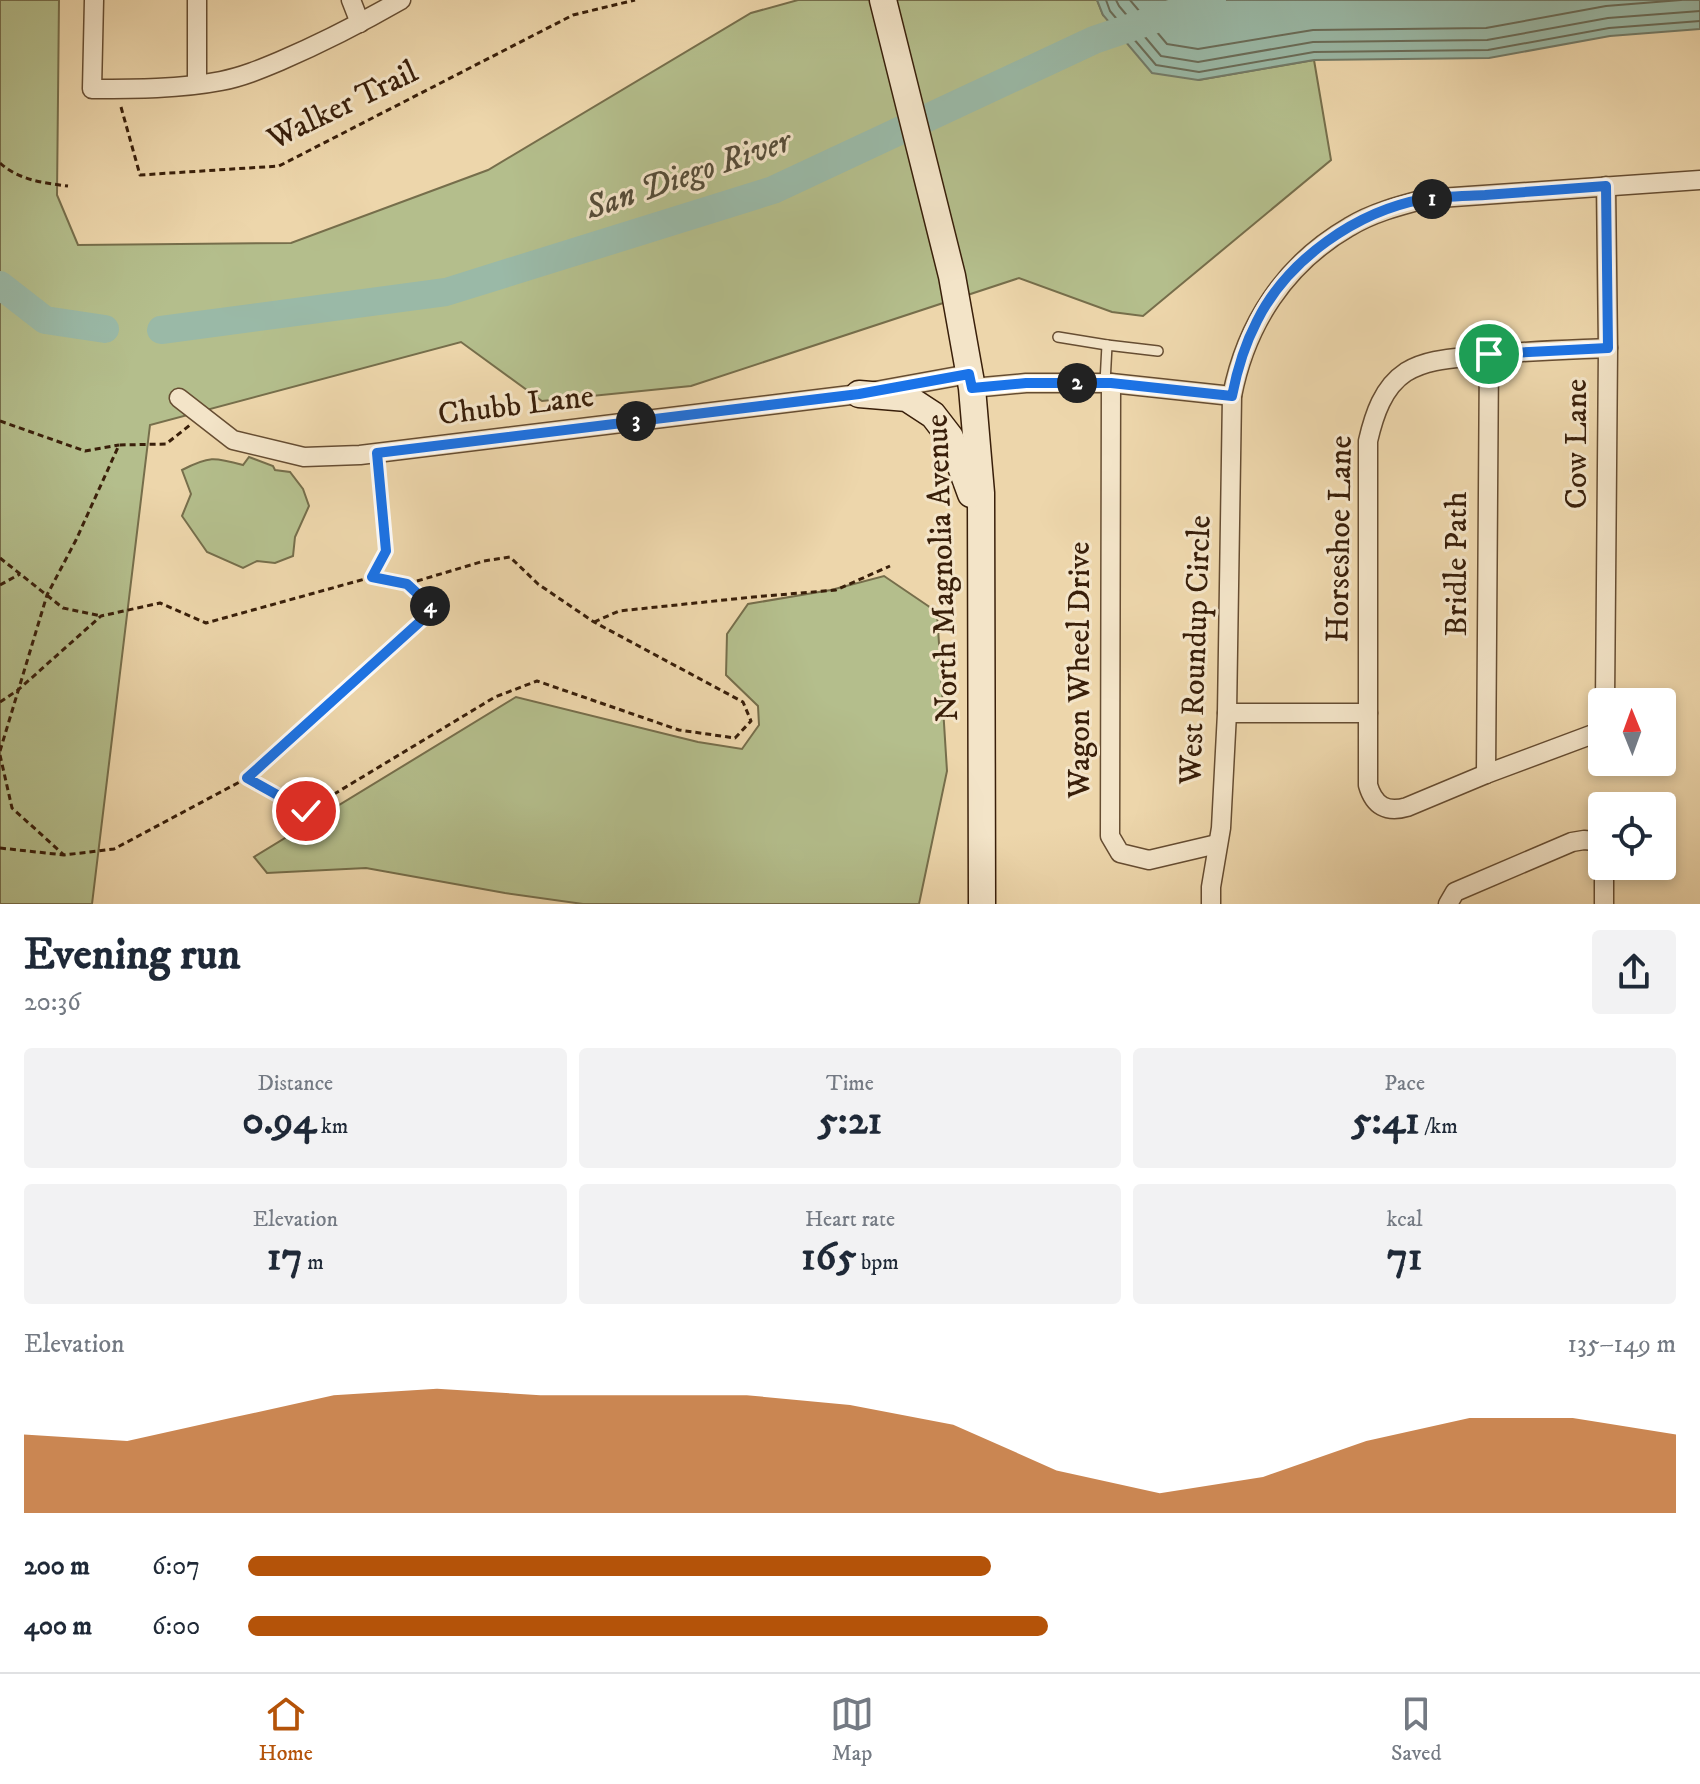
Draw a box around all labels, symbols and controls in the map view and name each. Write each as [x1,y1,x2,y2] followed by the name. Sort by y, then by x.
[260,52,425,160] street label: Walker Trail
[579,119,799,230] water label: San Diego River
[1412,179,1452,219] pin: 1
[1428,185,1436,212] text: 1
[1455,320,1523,388] pin
[1467,332,1511,376] icon: arrive
[1057,363,1097,403] pin: 2
[1072,369,1082,396] text: 2
[436,377,596,435] street label: Chubb Lane
[1557,379,1597,509] street label: Cow Lane
[616,401,656,441] pin: 3
[632,407,640,434] text: 3
[918,413,968,723] street label: North Magnolia Avenue
[1318,435,1362,643] street label: Horseshoe Lane
[1437,491,1477,637] street label: Bridle Path
[1171,515,1221,786] street label: West Roundup Circle
[1060,542,1100,799] street label: Wagon Wheel Drive
[410,586,450,626] pin: 4
[424,592,436,619] text: 4
[1588,688,1676,776] north arrow
[1588,688,1676,880] map controls
[272,777,340,845] pin
[284,789,328,833] icon: check
[1588,792,1676,880] button: locate
[24,928,241,983] text: Evening run
[1592,930,1676,1014] button: share
[24,986,81,1019] text: 20:36
[257,1070,333,1097] text: Distance
[826,1070,874,1097] text: Time
[1384,1070,1425,1097] text: Pace
[242,1097,316,1147] text: 0.94
[818,1097,882,1147] text: 5:21
[1352,1097,1420,1147] text: 5:41
[316,1113,348,1140] text: km
[1420,1113,1458,1140] text: /km
[253,1206,338,1233] text: Elevation
[805,1206,895,1233] text: Heart rate
[1387,1206,1423,1233] text: kcal
[267,1233,303,1283] text: 17
[801,1233,856,1283] text: 165
[1387,1233,1423,1283] text: 71
[303,1249,324,1276] text: m
[856,1249,899,1276] text: bpm
[24,1328,125,1361] text: Elevation
[1568,1328,1676,1361] text: 135–149 m
[24,1550,90,1583] text: 200 m
[152,1550,200,1583] text: 6:07
[24,1610,92,1643] text: 400 m
[152,1610,200,1643] text: 6:00
[259,1692,313,1767] tab: Home
[830,1692,874,1767] tab: Map
[1391,1692,1441,1767] tab: Saved

